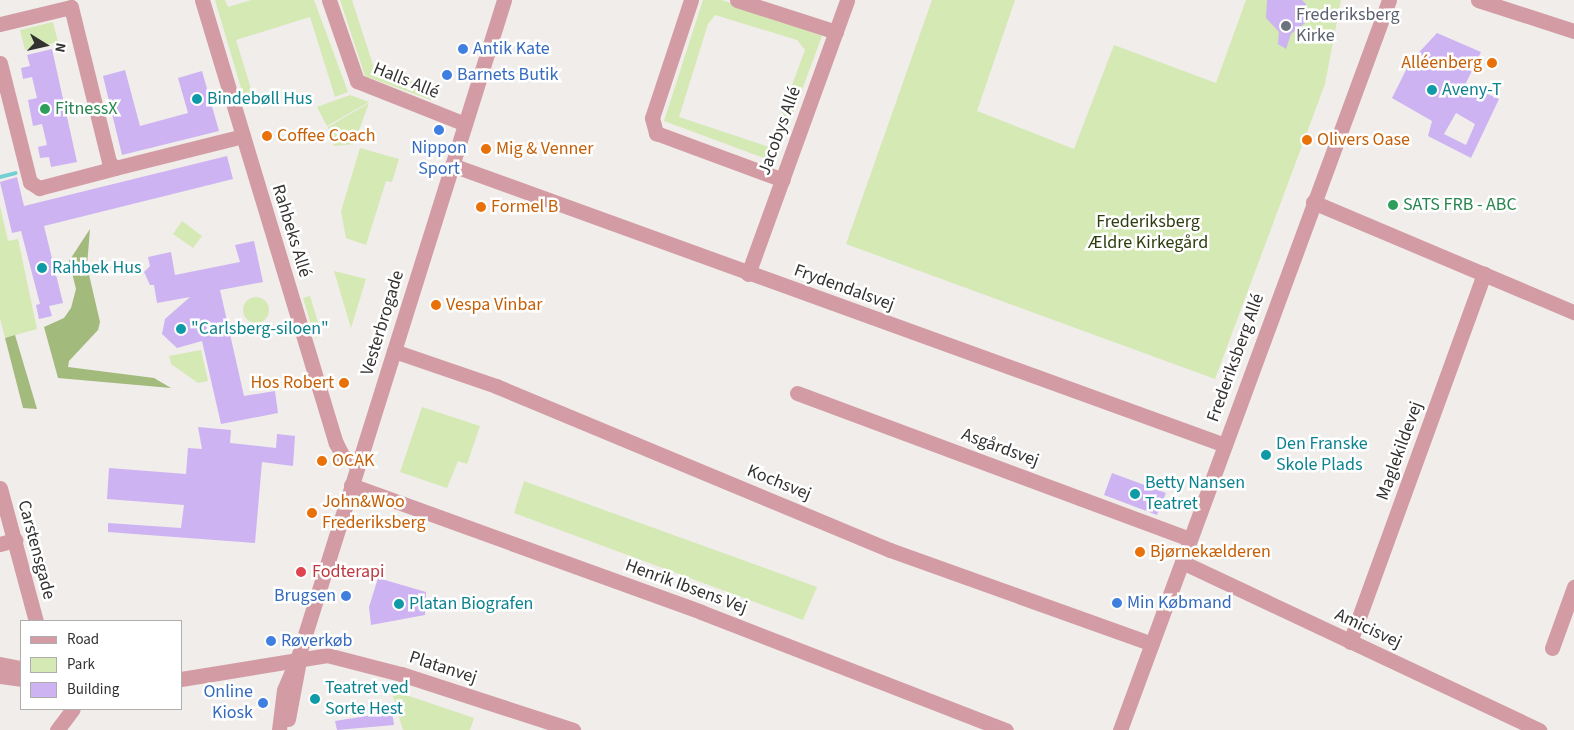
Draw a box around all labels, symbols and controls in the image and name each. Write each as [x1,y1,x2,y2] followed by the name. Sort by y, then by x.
[1296,5,1400,48] place label: Frederiksberg Kirke
[20,20,70,70] north arrow
[1280,20,1292,32] marker: Frederiksberg Kirke
[473,38,550,60] place label: Antik Kate
[49,41,70,54] text: N
[457,43,469,55] marker: Antik Kate
[1401,52,1482,74] place label: Alléenberg
[1486,57,1498,69] marker: Alléenberg
[370,58,442,104] street label: Halls Allé
[457,64,558,86] place label: Barnets Butik
[441,69,453,81] marker: Barnets Butik
[1442,79,1502,101] place label: Aveny-T
[754,84,806,178] street label: Jacobys Allé
[1426,84,1438,96] marker: Aveny-T
[207,88,312,110] place label: Bindebøll Hus
[191,93,203,105] marker: Bindebøll Hus
[55,98,117,120] place label: FitnessX
[39,103,51,115] marker: FitnessX
[433,124,445,136] marker: Nippon Sport
[277,125,376,147] place label: Coffee Coach
[1317,129,1410,151] place label: Olivers Oase
[261,130,273,142] marker: Coffee Coach
[1301,134,1313,146] marker: Olivers Oase
[411,138,467,180] place label: Nippon Sport
[496,138,594,160] place label: Mig & Venner
[480,143,492,155] marker: Mig & Venner
[267,182,315,280] street label: Rahbeks Allé
[1403,194,1517,216] place label: SATS FRB - ABC
[491,196,558,218] place label: Formel B
[1387,199,1399,211] marker: SATS FRB - ABC
[475,201,487,213] marker: Formel B
[1088,212,1208,254] park label: Frederiksberg Ældre Kirkegård
[52,257,142,279] place label: Rahbek Hus
[791,260,897,316] street label: Frydendalsvej
[36,262,48,274] marker: Rahbek Hus
[357,268,409,378] street label: Vesterbrogade
[1203,291,1269,425] street label: Frederiksberg Allé
[446,294,542,316] place label: Vespa Vinbar
[430,299,442,311] marker: Vespa Vinbar
[191,318,329,340] place label: "Carlsberg-siloen"
[175,323,187,335] marker: "Carlsberg-siloen"
[250,372,334,394] place label: Hos Robert
[338,377,350,389] marker: Hos Robert
[1372,399,1428,503] street label: Maglekildevej
[958,424,1042,472] street label: Asgårdsvej
[1276,434,1368,476] place label: Den Franske Skole Plads
[1260,449,1272,461] marker: Den Franske Skole Plads
[332,450,374,472] place label: OCAK
[316,455,328,467] marker: OCAK
[744,460,814,506] street label: Kochsvej
[1145,473,1245,516] place label: Betty Nansen Teatret
[1129,488,1141,500] marker: Betty Nansen Teatret
[322,492,426,534] place label: John&Woo Frederiksberg
[12,498,60,602] street label: Carstensgade
[306,507,318,519] marker: John&Woo Frederiksberg
[1150,541,1271,563] place label: Bjørnekælderen
[1134,546,1146,558] marker: Bjørnekælderen
[622,555,750,619] street label: Henrik Ibsens Vej
[312,561,384,583] place label: Fodterapi
[294,565,308,579] marker: Fodterapi
[274,585,336,607] place label: Brugsen
[340,590,352,602] marker: Brugsen
[1127,592,1232,614] place label: Min Købmand
[409,593,533,615] place label: Platan Biografen
[1111,597,1123,609] marker: Min Købmand
[393,598,405,610] marker: Platan Biografen
[1331,604,1405,654] street label: Amicisvej
[20,620,182,710] legend
[67,629,99,650] text: Road
[281,630,353,652] place label: Røverkøb
[265,635,277,647] marker: Røverkøb
[406,647,480,689] street label: Platanvej
[67,654,95,675] text: Park
[325,678,409,721] place label: Teatret ved Sorte Hest
[67,679,119,700] text: Building
[203,682,253,724] place label: Online Kiosk
[309,693,321,705] marker: Teatret ved Sorte Hest
[257,697,269,709] marker: Online Kiosk

